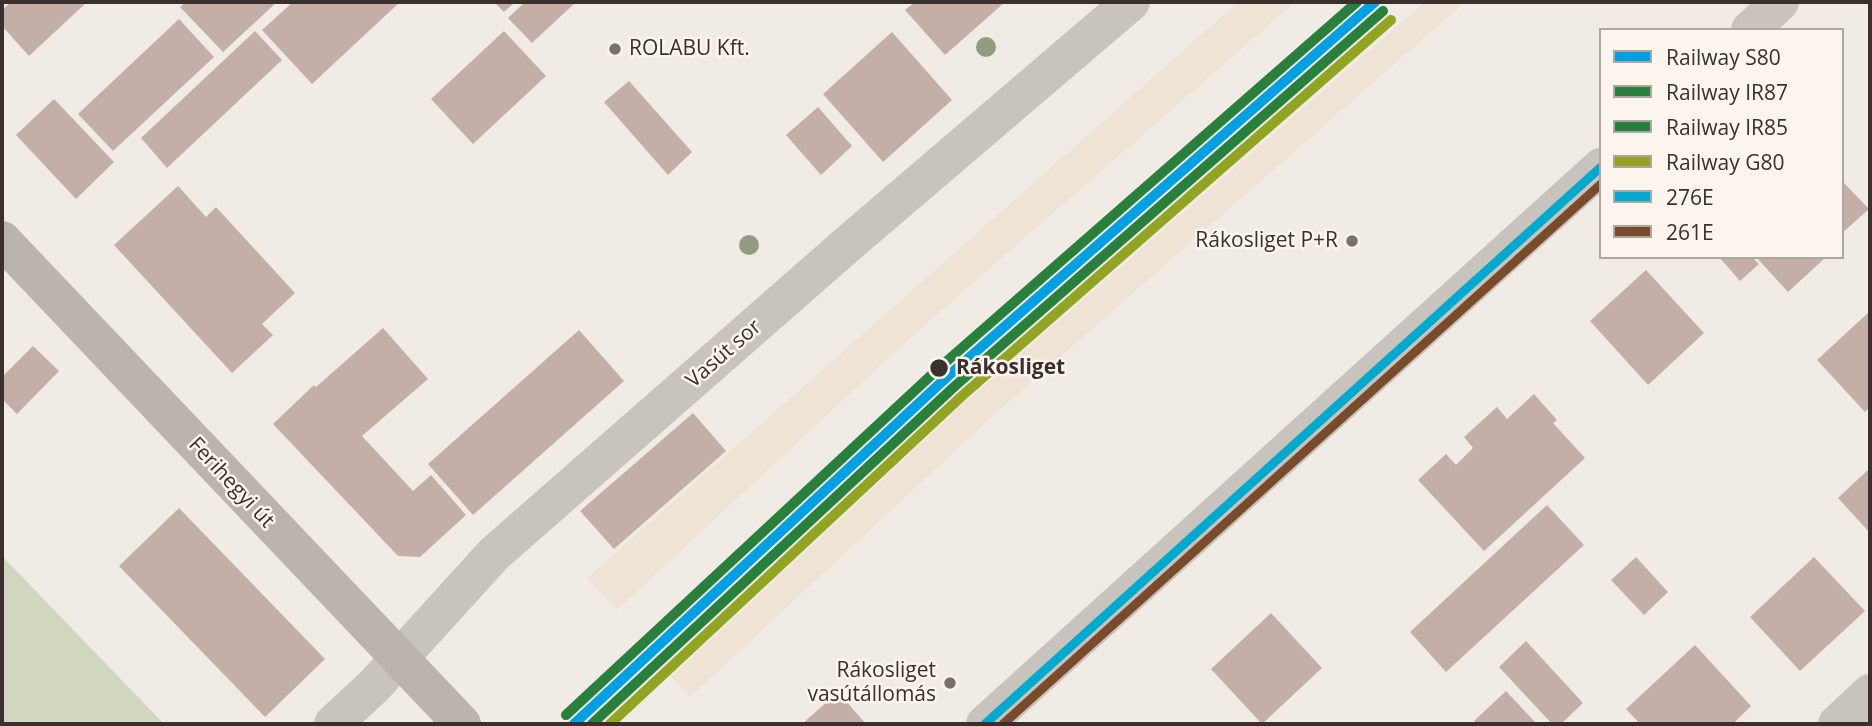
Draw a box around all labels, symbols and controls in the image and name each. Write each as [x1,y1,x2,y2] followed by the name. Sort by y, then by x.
[1599,28,1844,259] legend
[629,36,750,62] place label: ROLABU Kft.
[607,41,623,57] marker: ROLABU Kft.
[1666,43,1781,71] text: Railway S80
[1666,78,1788,106] text: Railway IR87
[1666,113,1788,141] text: Railway IR85
[1666,148,1784,176] text: Railway G80
[1666,183,1714,211] text: 276E
[1666,218,1714,246] text: 261E
[1195,228,1338,254] place label: Rákosliget P+R
[1344,233,1360,249] marker: Rákosliget P+R
[681,315,767,393] street label: Vasút sor
[956,355,1065,381] place label: Rákosliget
[928,357,950,379] marker: Rákosliget
[183,433,279,533] street label: Ferihegyi út
[807,658,936,708] place label: Rákosliget vasútállomás
[942,675,958,691] marker: Rákosliget vasútállomás

